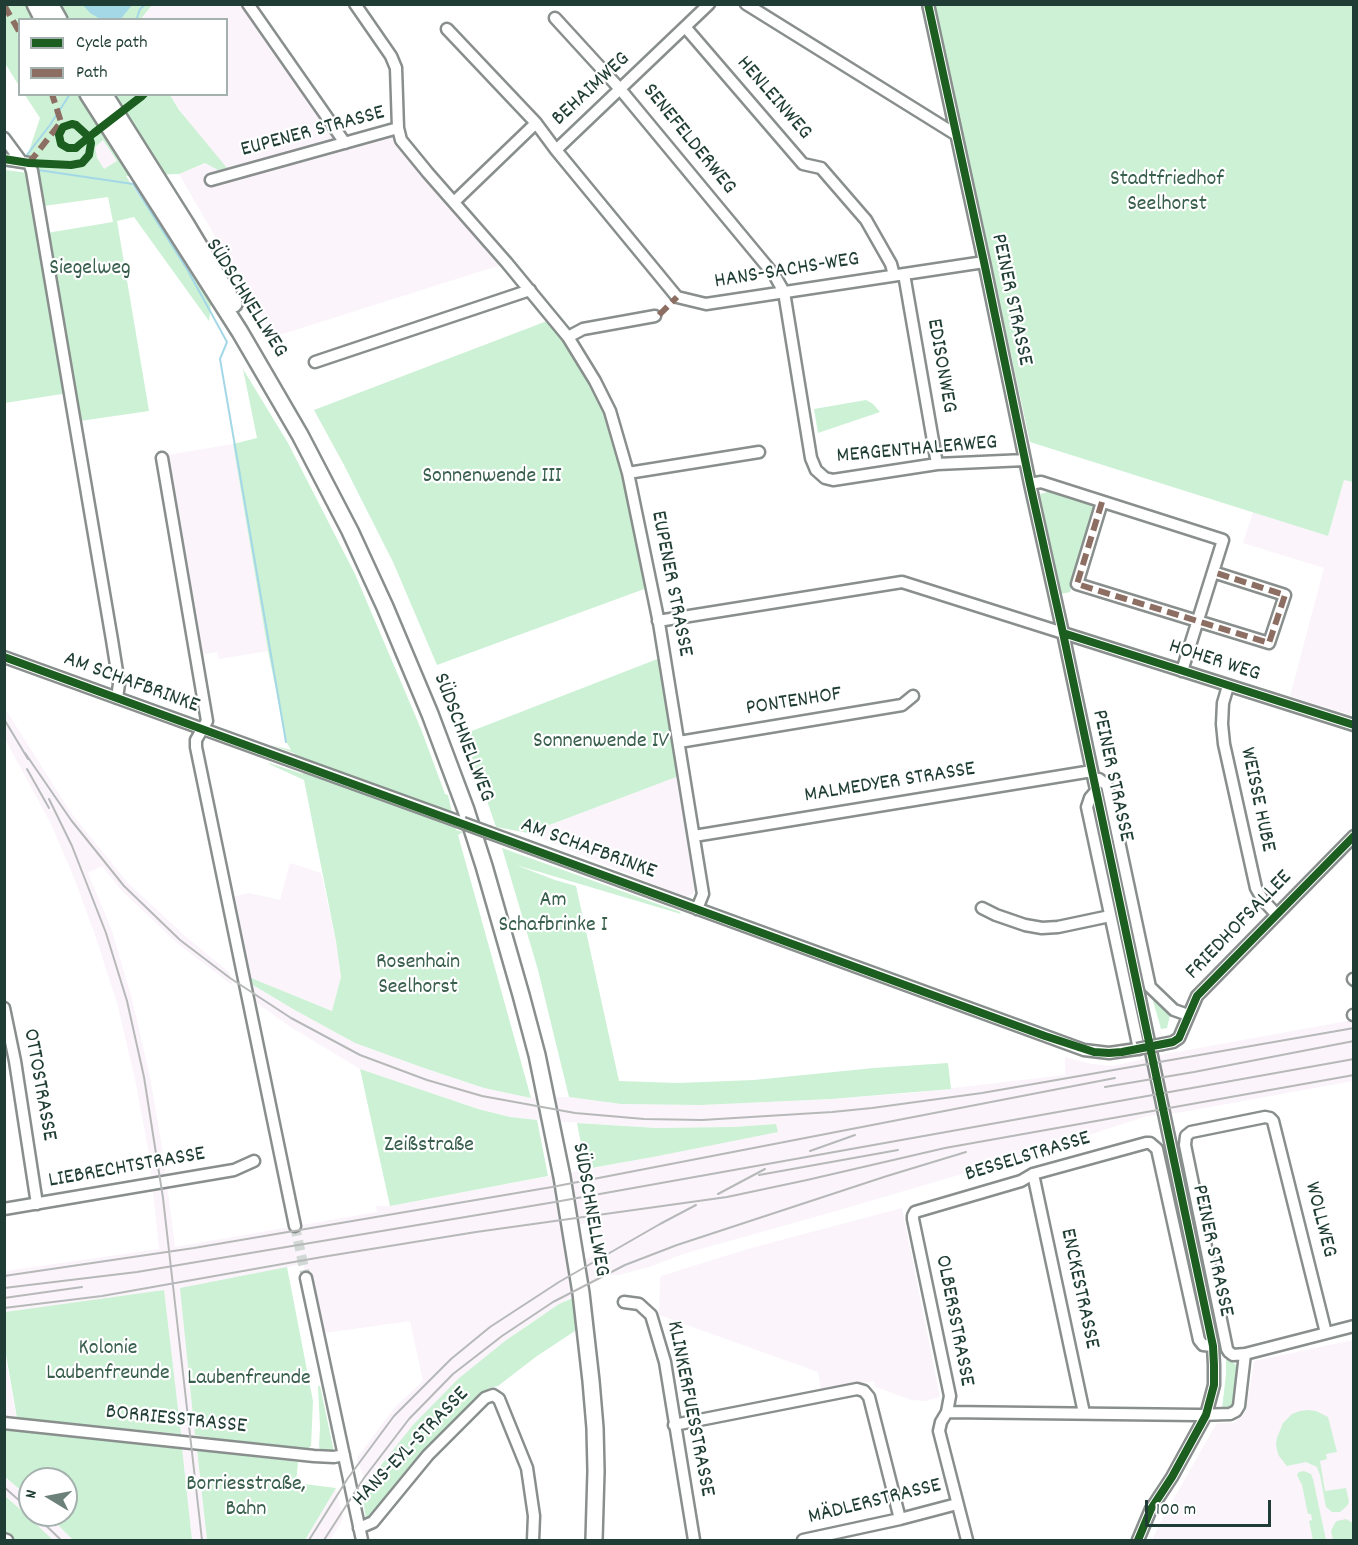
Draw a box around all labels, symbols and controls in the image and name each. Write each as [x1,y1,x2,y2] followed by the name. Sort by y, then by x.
[18,18,228,96] legend
[76,31,147,56] text: Cycle path
[547,47,637,133] street label: BEHAIMWEG
[729,52,817,146] street label: HENLEINWEG
[76,61,108,86] text: Path
[635,79,741,201] street label: SENEFELDERWEG
[238,101,388,165] street label: EUPENER STRASSE
[1110,168,1224,220] park label: Stadtfriedhof Seelhorst
[983,232,1037,368] street label: PEINER STRASSE
[198,235,292,363] street label: SÜDSCHNELLWEG
[713,248,861,296] street label: HANS-SACHS-WEG
[49,257,131,283] park label: Siegelweg
[919,317,961,415] street label: EDISONWEG
[836,431,998,471] street label: MERGENTHALERWEG
[422,465,562,491] park label: Sonnenwende III
[643,509,697,659] street label: EUPENER STRASSE
[1165,635,1263,689] street label: HOHER WEG
[59,647,203,721] street label: AM SCHAFBRINKE
[425,670,499,806] street label: SÜDSCHNELLWEG
[744,682,844,724] street label: PONTENHOF
[1084,708,1138,844] street label: PEINER STRASSE
[533,730,669,756] park label: Sonnenwende IV
[1232,745,1280,855] street label: WEISSE HUBE
[803,757,977,811] street label: MALMEDYER STRASSE
[516,813,660,887] street label: AM SCHAFBRINKE
[1181,866,1299,986] street label: FRIEDHOFSALLEE
[498,889,608,940] park label: Am Schafbrinke I
[376,951,460,1002] park label: Rosenhain Seelhorst
[15,1027,61,1143] street label: OTTOSTRASSE
[962,1126,1094,1190] street label: BESSELSTRASSE
[384,1134,474,1160] park label: Zeißstraße
[564,1141,614,1279] street label: SÜDSCHNELLWEG
[47,1142,207,1196] street label: LIEBRECHTSTRASSE
[1297,1179,1341,1261] street label: WOLLWEG
[1184,1183,1238,1319] street label: PEINER STRASSE
[1052,1226,1104,1352] street label: ENCKESTRASSE
[927,1253,979,1389] street label: OLBERSSTRASSE
[659,1319,719,1499] street label: KLINKERFUESSTRASSE
[46,1337,170,1388] park label: Kolonie Laubenfreunde
[187,1367,311,1393] park label: Laubenfreunde
[348,1383,476,1513] street label: HANS-EYL-STRASSE
[104,1400,248,1442] street label: BORRIESSTRASSE
[18,1467,78,1527] north arrow
[186,1473,306,1524] park label: Borriesstraße, Bahn
[806,1474,944,1532] street label: MÄDLERSTRASSE
[20,1488,44,1500] text: N
[1148,1488,1274,1526] scale bar
[1156,1498,1196,1523] text: 100 m

